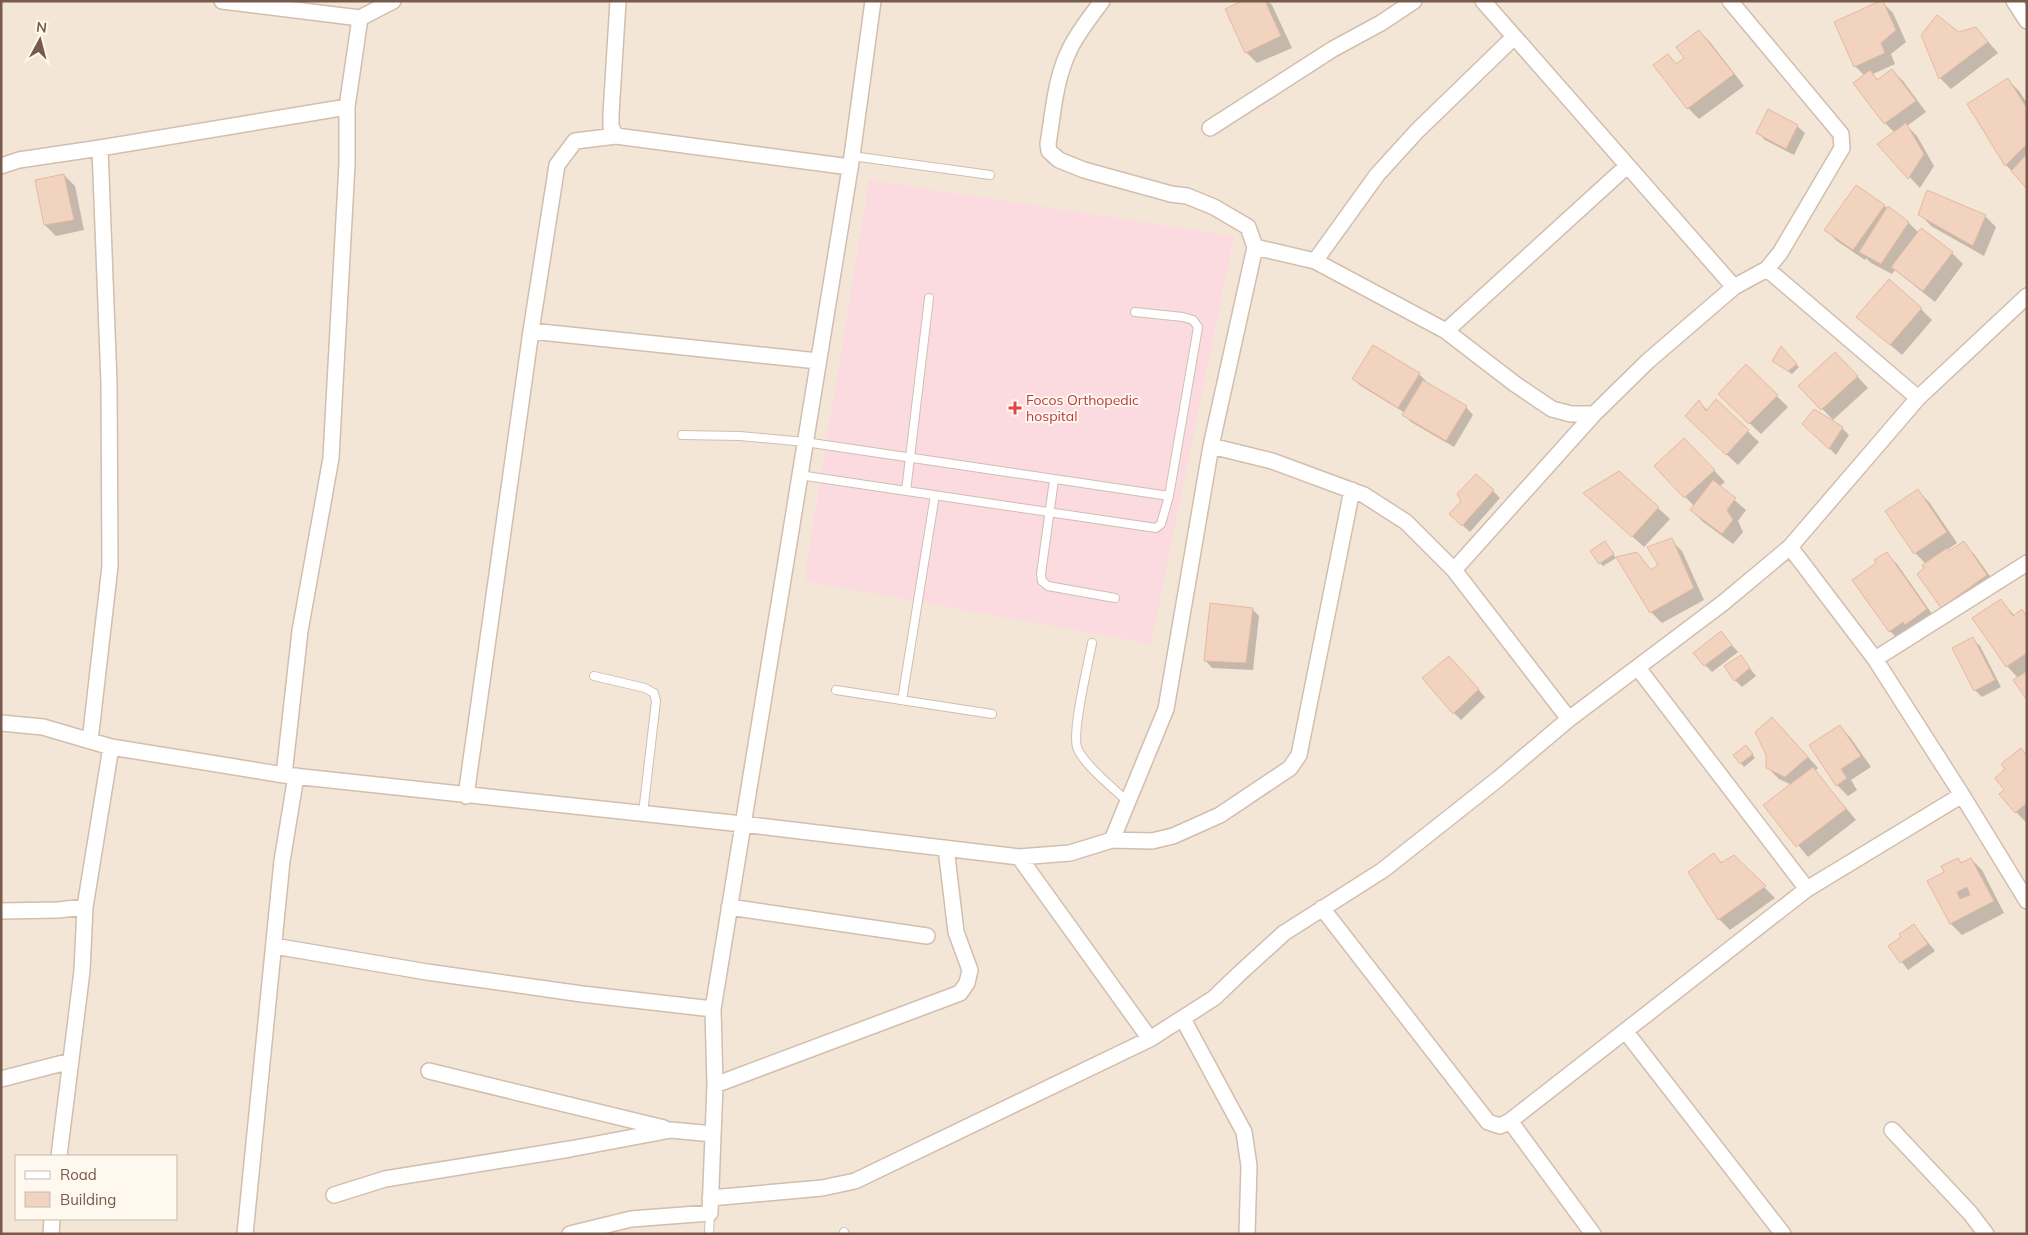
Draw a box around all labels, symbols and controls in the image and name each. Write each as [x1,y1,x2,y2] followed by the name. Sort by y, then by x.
[15,15,65,65] north arrow
[35,18,48,37] text: N
[1026,391,1139,425] place label: Focos Orthopedic hospital
[1008,401,1022,415] marker: Focos Orthopedic hospital
[15,1155,178,1220] legend
[60,1165,97,1184] text: Road
[60,1190,116,1209] text: Building

